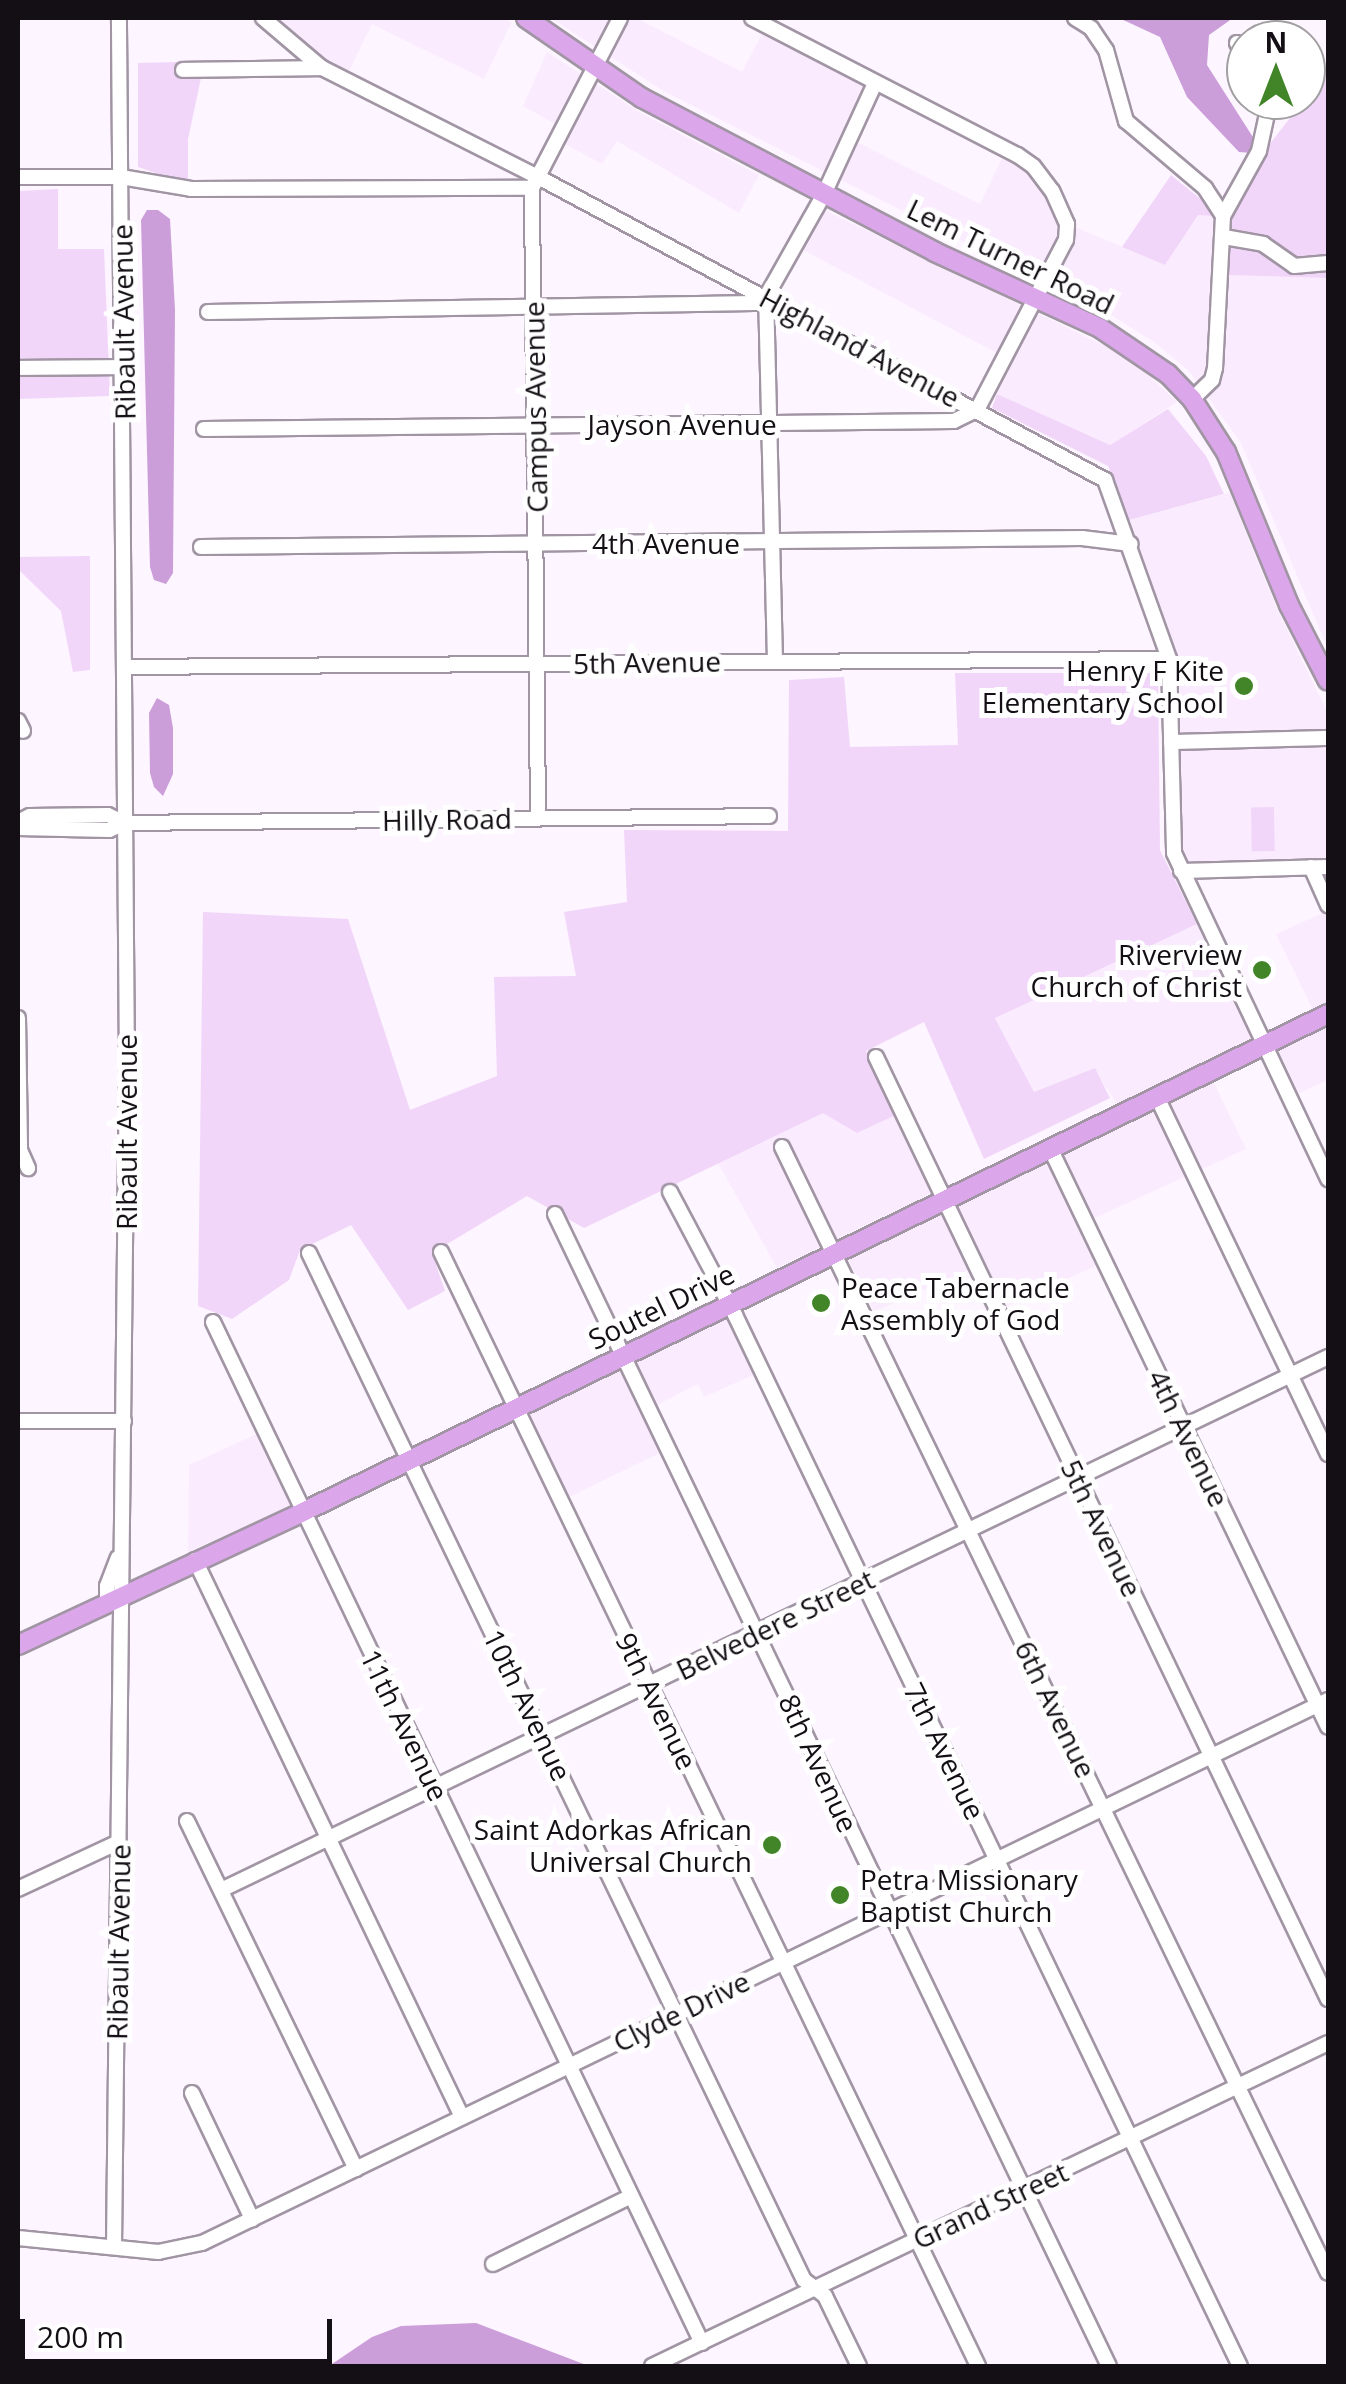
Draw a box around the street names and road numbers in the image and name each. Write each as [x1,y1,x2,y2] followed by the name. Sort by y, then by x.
[902,191,1120,321] street label: Lem Turner Road
[104,224,142,420] street label: Ribault Avenue
[754,280,966,414] street label: Highland Avenue
[516,301,554,513] street label: Campus Avenue
[587,407,777,441] street label: Jayson Avenue
[592,526,740,560] street label: 4th Avenue
[573,644,721,680] street label: 5th Avenue
[382,801,512,837] street label: Hilly Road
[109,1034,143,1230] street label: Ribault Avenue
[583,1256,739,1356] street label: Soutel Drive
[1141,1364,1237,1512] street label: 4th Avenue
[1054,1454,1150,1602] street label: 5th Avenue
[671,1562,879,1686] street label: Belvedere Street
[477,1624,579,1786] street label: 10th Avenue
[609,1627,705,1775] street label: 9th Avenue
[1008,1635,1104,1783] street label: 6th Avenue
[354,1644,456,1806] street label: 11th Avenue
[897,1677,993,1825] street label: 7th Avenue
[773,1689,865,1837] street label: 8th Avenue
[99,1844,137,2040] street label: Ribault Avenue
[607,1964,755,2058] street label: Clyde Drive
[907,2154,1073,2256] street label: Grand Street

